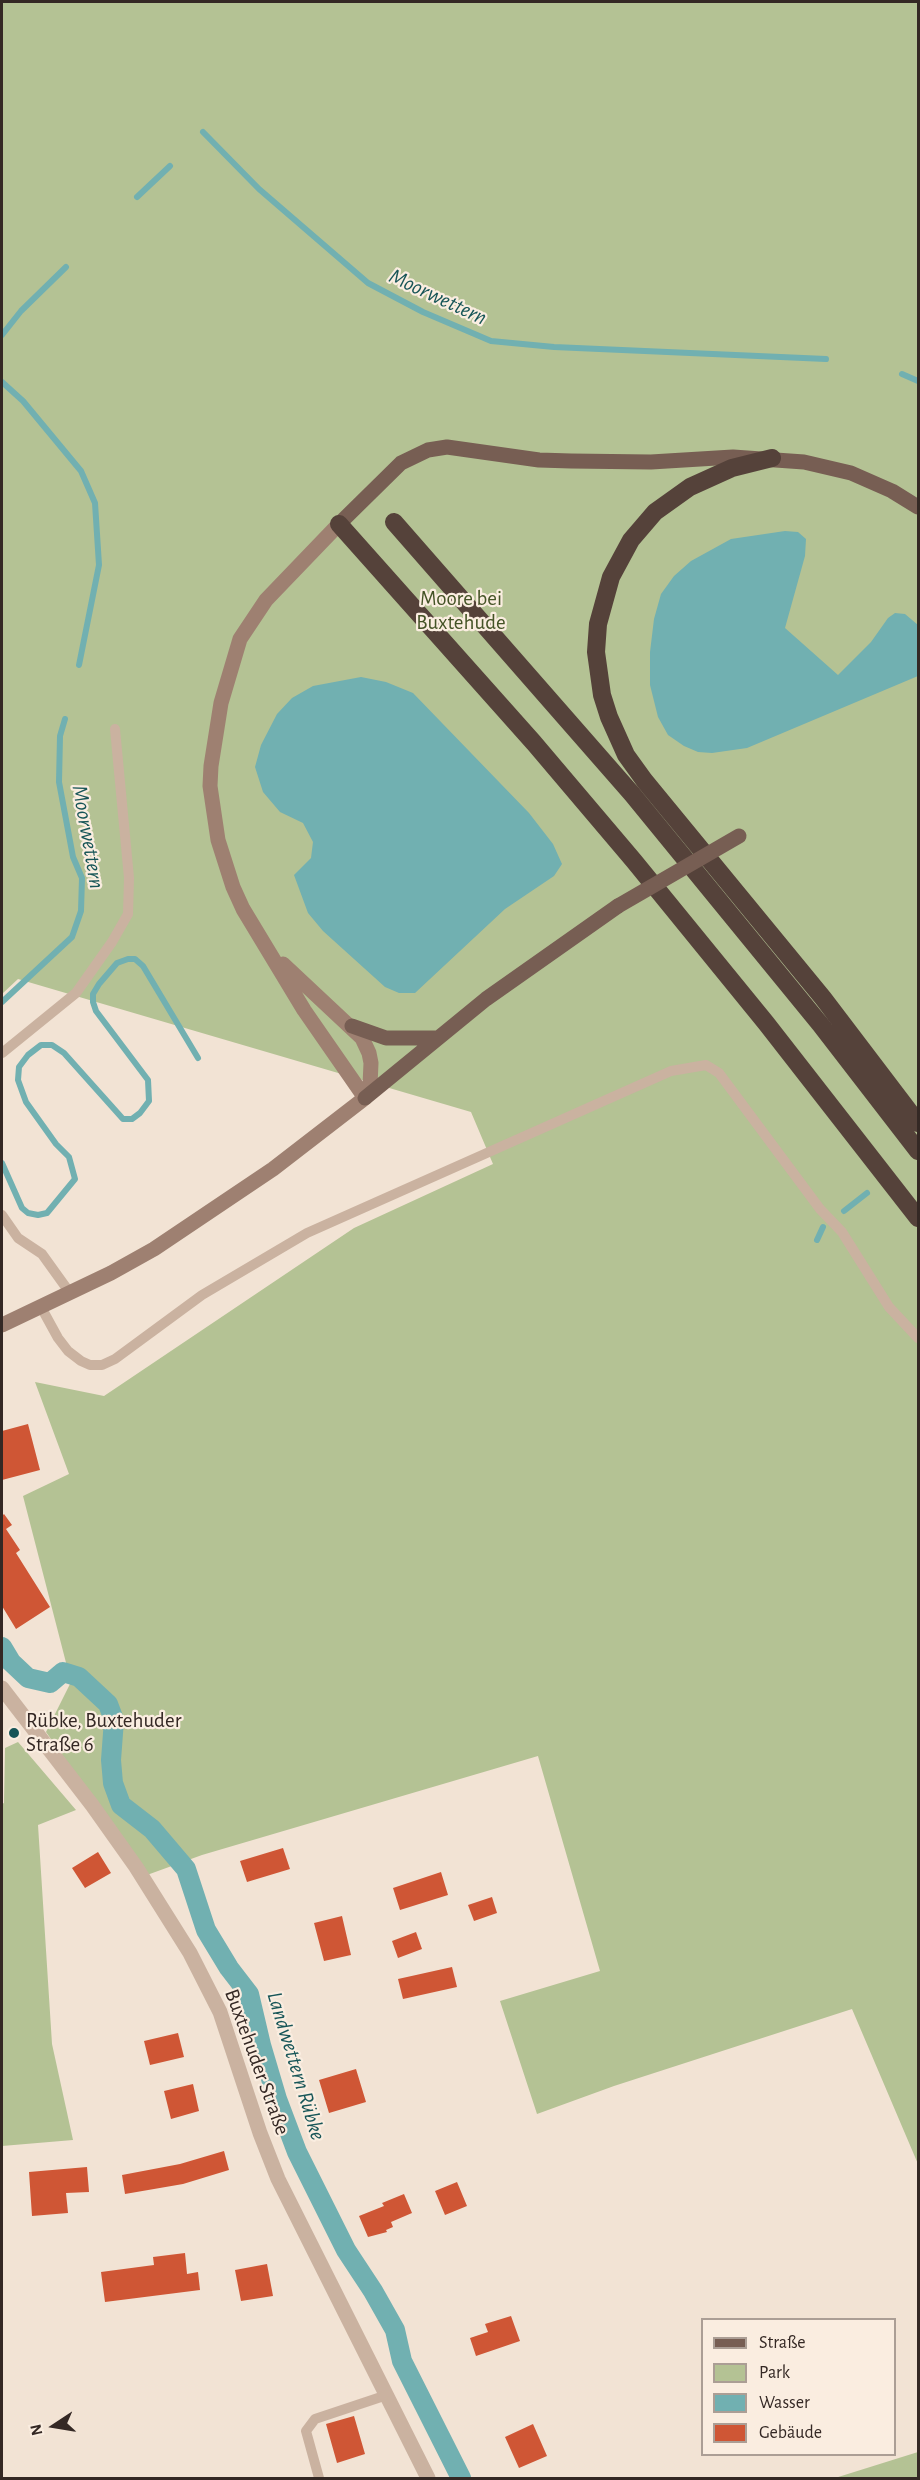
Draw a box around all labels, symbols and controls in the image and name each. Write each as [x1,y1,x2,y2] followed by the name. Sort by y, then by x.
[385,263,491,331] water label: Moorwettern
[416,586,506,636] park label: Moore bei Buxtehude
[66,783,110,891] water label: Moorwettern
[26,1708,181,1758] place label: Rübke, Buxtehuder Straße 6
[7,1726,21,1740] marker: Rübke, Buxtehuder Straße 6
[219,1985,295,2139] street label: Buxtehuder Straße
[261,1989,331,2143] water label: Landwettern Rübke
[701,2318,896,2456] legend
[759,2334,805,2352] text: Straße
[759,2364,790,2382] text: Park
[759,2394,810,2412] text: Wasser
[24,2396,84,2456] north arrow
[27,2423,45,2437] text: N
[759,2424,822,2442] text: Gebäude

